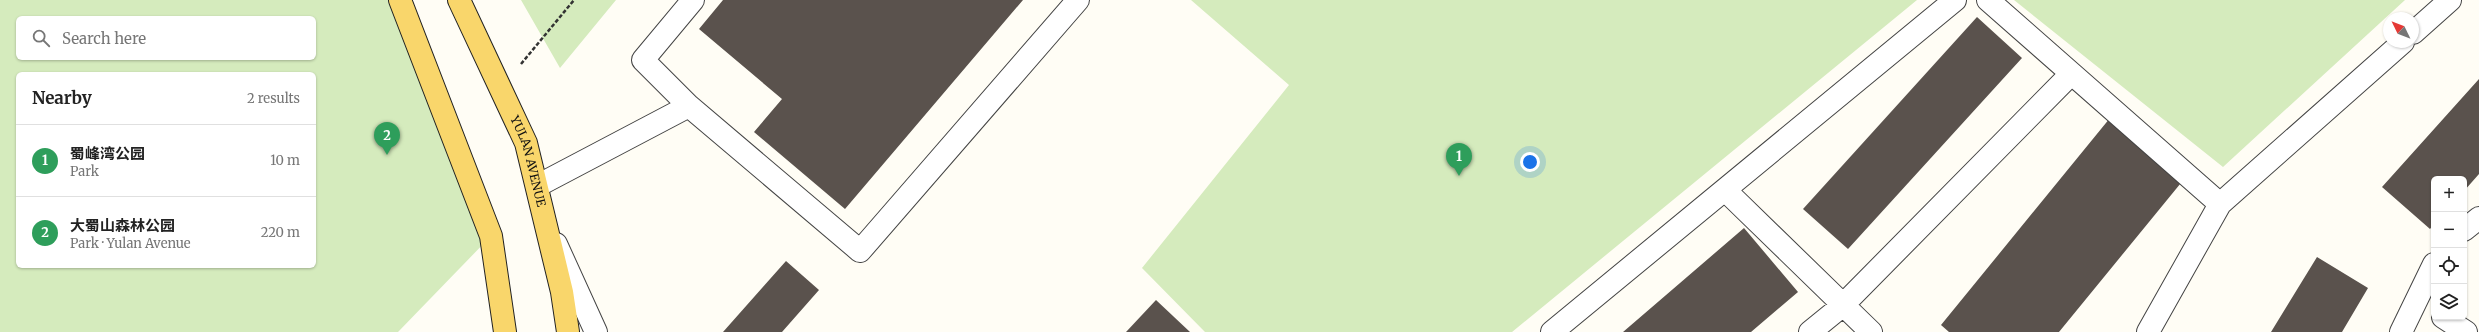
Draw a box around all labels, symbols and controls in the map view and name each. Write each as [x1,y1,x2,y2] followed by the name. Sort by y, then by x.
[2383,12,2419,48] north arrow
[16,16,316,60] search box
[30,27,52,49] icon: search
[62,29,146,48] text: Search here
[32,87,92,109] text: Nearby
[247,90,300,107] text: 2 results
[507,112,549,209] street label: YULAN AVENUE
[374,122,400,155] pin: 2
[1446,143,1472,176] pin: 1
[70,144,145,163] text: 蜀峰湾公园
[42,152,48,169] text: 1
[270,152,300,169] text: 10 m
[1520,152,1540,172] your location
[70,163,99,180] text: Park
[2431,176,2467,320] map controls
[2431,176,2467,212] button: +
[2431,212,2467,248] button: −
[70,216,175,235] text: 大蜀山森林公园
[41,224,49,241] text: 2
[261,224,300,241] text: 220 m
[70,235,191,252] text: Park · Yulan Avenue
[2431,248,2467,284] button: locate
[2431,284,2467,320] button: layers

